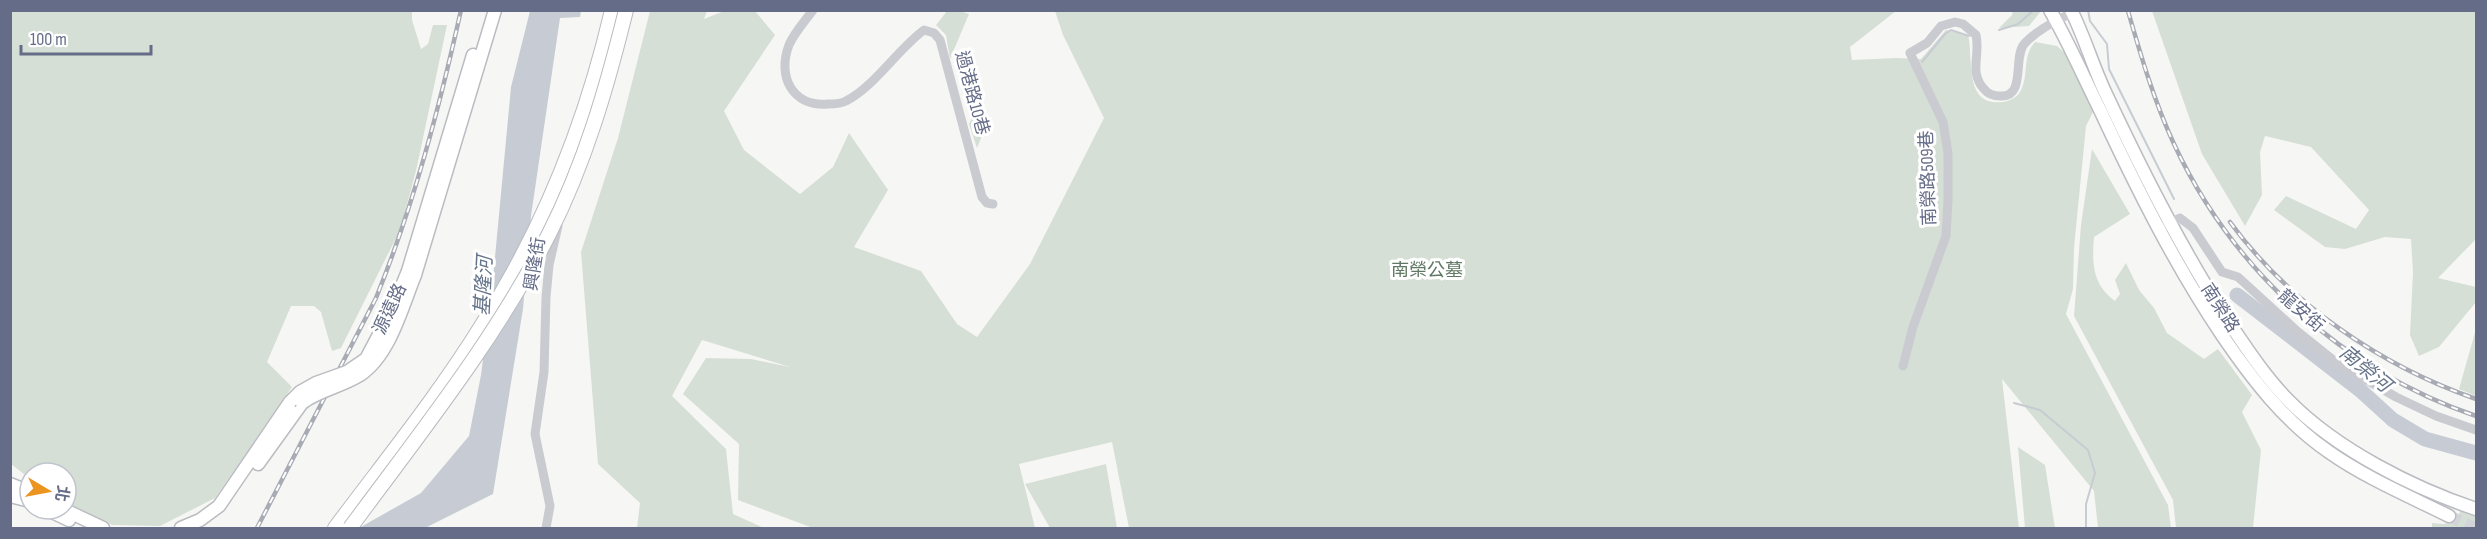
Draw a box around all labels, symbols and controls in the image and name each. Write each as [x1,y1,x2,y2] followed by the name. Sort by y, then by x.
[21,18,152,56] scale bar
[30,29,67,50] text: 100 m
[951,49,993,137] street label: 過港路10巷
[1916,130,1940,226] street label: 南榮路509巷
[520,236,550,292] street label: 興隆街
[470,251,498,317] water label: 基隆河
[1391,260,1463,281] park label: 南榮公墓
[369,280,411,338] street label: 源遠路
[2196,280,2244,336] street label: 南榮路
[2274,285,2328,337] street label: 龍安街
[2334,341,2399,400] water label: 南榮河
[18,461,78,521] north arrow
[51,484,72,503] text: 北

